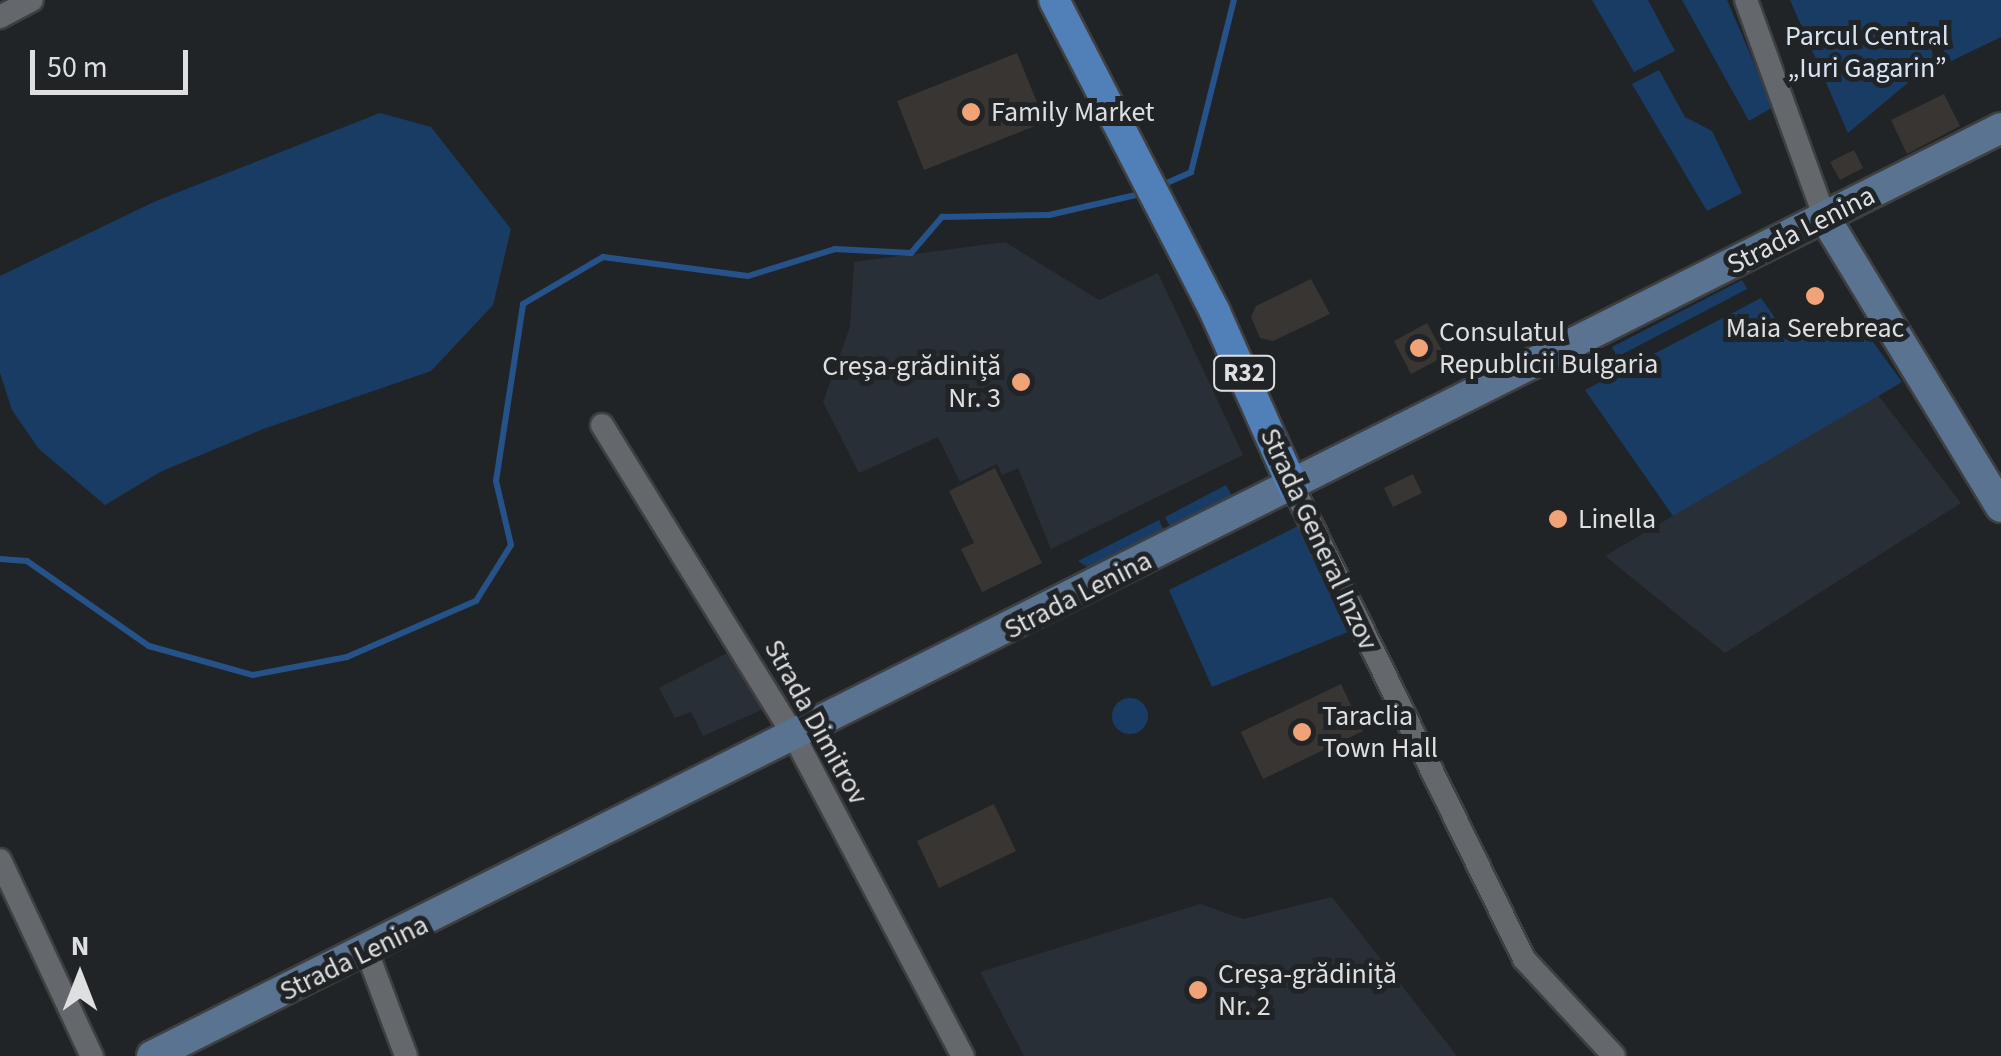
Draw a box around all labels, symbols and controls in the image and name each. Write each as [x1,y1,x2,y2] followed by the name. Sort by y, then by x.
[1785,19,1949,85] park label: Parcul Central „Iuri Gagarin”
[35,30,192,92] scale bar
[47,46,108,89] text: 50 m
[991,95,1155,129] place label: Family Market
[960,101,982,123] marker: Family Market
[1722,178,1880,282] street label: Strada Lenina
[1804,285,1826,307] marker: Maia Serebreac
[1726,311,1904,345] place label: Maia Serebreac
[1439,315,1658,381] place label: Consulatul Republicii Bulgaria
[1408,337,1430,359] marker: Consulatul Republicii Bulgaria
[822,349,1001,415] place label: Creșa-grădiniță Nr. 3
[1212,353,1276,393] road number: R32
[1010,371,1032,393] marker: Creșa-grădiniță Nr. 3
[1253,423,1385,655] street label: Strada General Inzov
[1578,502,1656,536] place label: Linella
[1547,508,1569,530] marker: Linella
[999,543,1157,647] street label: Strada Lenina
[757,634,875,810] street label: Strada Dimitrov
[1322,699,1438,765] place label: Taraclia Town Hall
[1291,721,1313,743] marker: Taraclia Town Hall
[274,908,434,1008] street label: Strada Lenina
[30,926,130,1026] north arrow
[71,926,89,966] text: N
[1218,957,1397,1023] place label: Creșa-grădiniță Nr. 2
[1187,979,1209,1001] marker: Creșa-grădiniță Nr. 2

